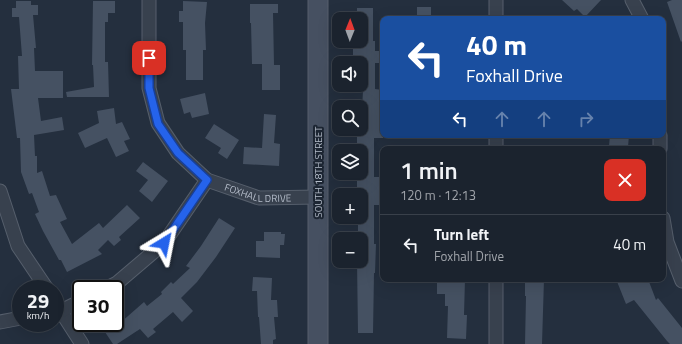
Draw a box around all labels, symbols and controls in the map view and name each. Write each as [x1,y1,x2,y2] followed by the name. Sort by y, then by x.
[332,12,368,48] north arrow
[332,12,368,268] map controls
[466,23,527,66] text: 40 m
[400,32,452,84] icon: left
[132,41,166,75] pin
[138,47,160,69] icon: arrive
[332,56,368,92] button: sound
[466,62,563,89] text: Foxhall Drive
[332,100,368,136] button: search
[449,108,471,130] icon: left
[491,108,513,130] icon: ahead
[533,108,555,130] icon: ahead
[575,108,597,130] icon: right
[311,126,326,218] street label: SOUTH 18TH STREET
[332,144,368,180] button: layers
[400,152,458,188] text: 1 min
[604,159,646,201] button: close
[222,180,292,206] street label: FOXHALL DRIVE
[400,185,476,205] text: 120 m · 12:13
[332,188,368,224] button: +
[143,222,185,264] position arrow
[434,223,489,246] text: Turn left
[332,232,368,268] button: −
[613,233,646,256] text: 40 m
[400,234,422,256] icon: left
[434,246,504,266] text: Foxhall Drive
[72,280,124,332] speed limit sign: 30
[27,285,49,316] text: 29
[27,308,49,323] text: km/h

